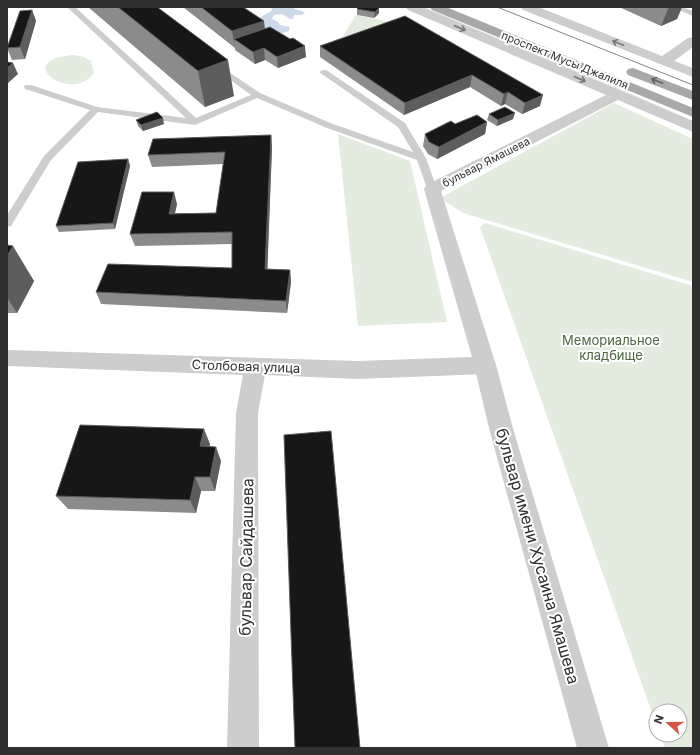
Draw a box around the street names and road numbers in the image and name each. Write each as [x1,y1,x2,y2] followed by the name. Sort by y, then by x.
[499,28,631,92] street label: проспект Мусы Джалиля
[440,134,532,190] street label: бульвар Ямашева
[191,356,301,376] street label: Столбовая улица
[492,426,584,686] street label: бульвар имени Хусаина Ямашева
[235,478,257,636] street label: бульвар Сайдашева

